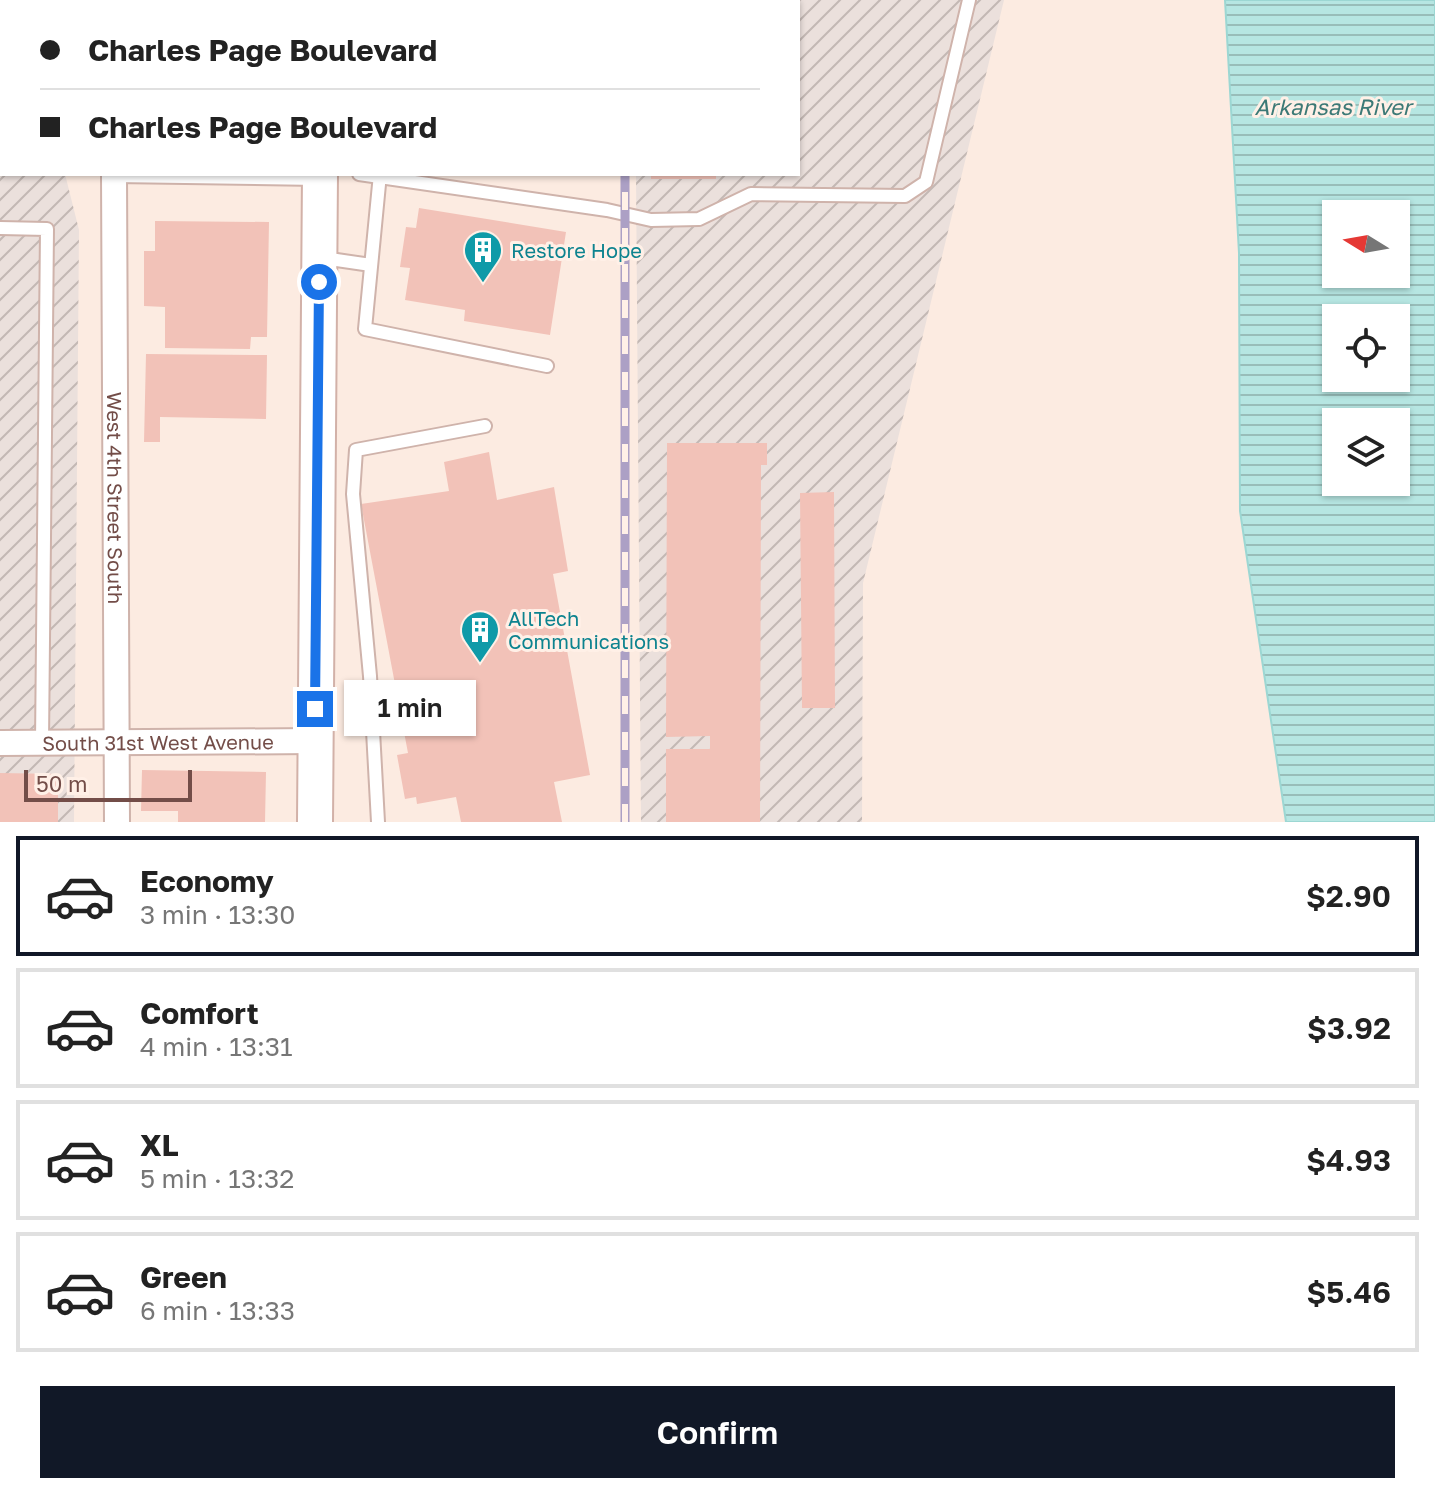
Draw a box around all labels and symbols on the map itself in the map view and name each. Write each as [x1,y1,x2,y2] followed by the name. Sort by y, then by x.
[1255,93,1415,120] water label: Arkansas River
[1322,200,1410,288] north arrow
[462,229,504,284] building icon: Restore Hope
[511,238,642,262] place label: Restore Hope
[301,264,337,300] route start
[103,392,128,604] street label: West 4th Street South
[508,606,669,653] place label: AllTech Communications
[459,609,501,664] building icon: AllTech Communications
[343,681,475,737] callout: 1 min
[297,691,333,727] route end
[42,729,274,755] street label: South 31st West Avenue
[24,766,192,802] scale bar

